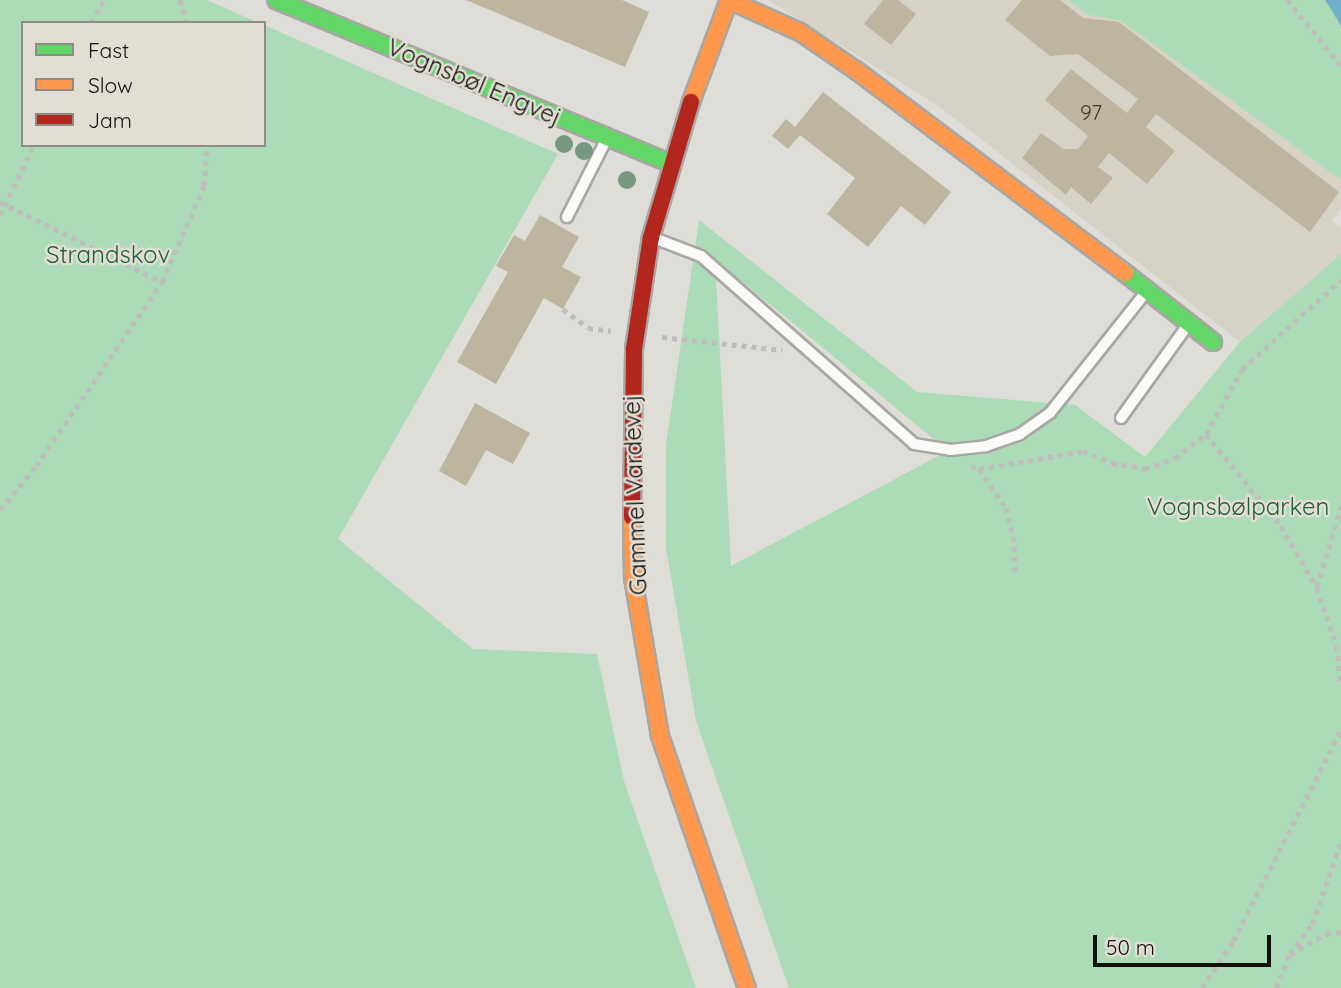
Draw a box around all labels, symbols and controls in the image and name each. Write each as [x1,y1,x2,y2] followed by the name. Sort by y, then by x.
[21,21,266,147] legend
[383,32,565,132] street label: Vognsbøl Engvej
[88,37,129,63] text: Fast
[88,72,133,98] text: Slow
[1080,99,1102,125] house number: 97
[88,107,132,133] text: Jam
[46,241,170,269] park label: Strandskov
[617,394,653,596] street label: Gammel Vardevej
[1147,493,1329,521] park label: Vognsbølparken
[1096,922,1274,966] scale bar
[1106,934,1155,960] text: 50 m

